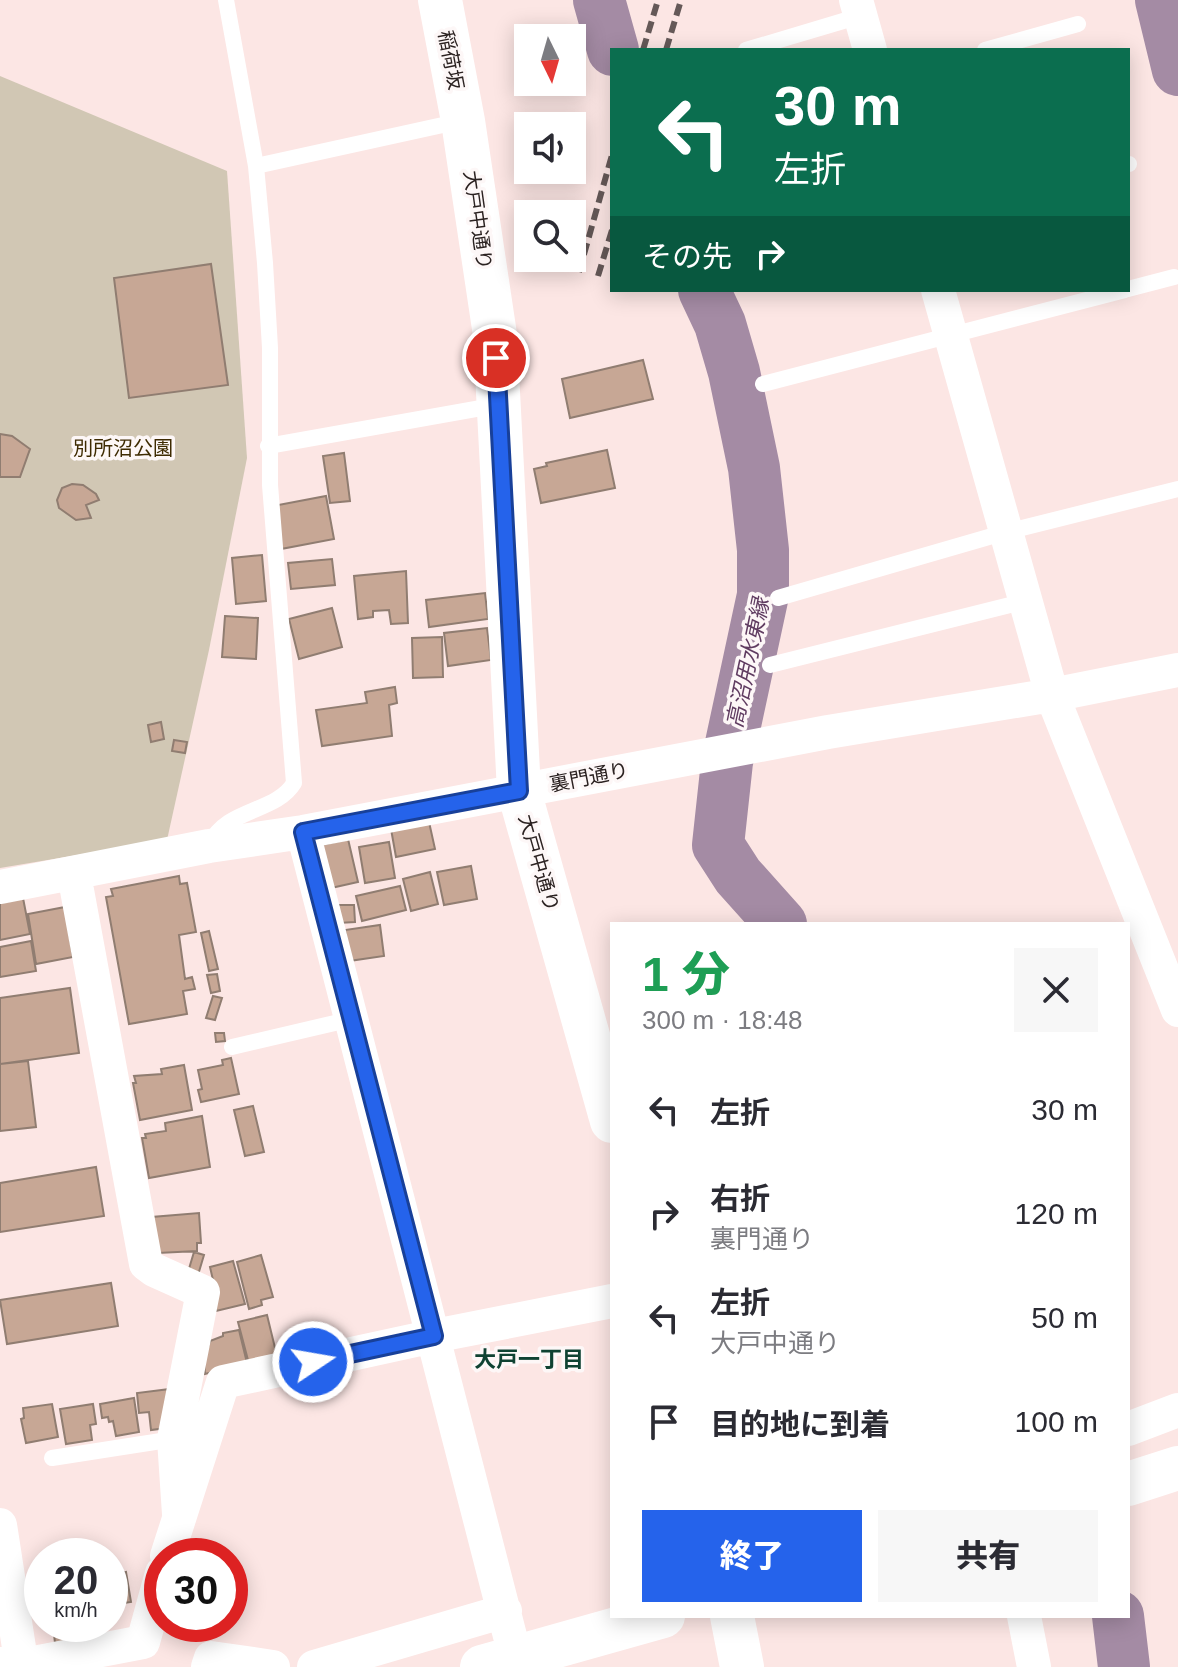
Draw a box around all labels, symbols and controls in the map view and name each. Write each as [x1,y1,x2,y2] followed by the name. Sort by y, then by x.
[514,24,586,96] north arrow
[514,24,586,272] map controls
[434,28,468,92] street label: 稲荷坂
[774,74,902,137] text: 30 m
[642,80,746,184] icon: left
[514,112,586,184] button: sound
[774,149,846,190] text: 左折
[460,169,496,271] street label: 大戸中通り
[514,200,586,272] button: search
[748,232,792,276] icon: right
[642,240,732,273] text: その先
[462,324,530,392] pin
[474,336,518,380] icon: arrive
[73,437,173,459] park label: 別所沼公園
[722,593,775,730] water label: 高沼用水東縁
[548,759,630,795] street label: 裏門通り
[515,812,563,914] street label: 大戸中通り
[642,948,730,1001] text: 1 分
[1014,948,1098,1032] button: close
[642,1005,802,1035] text: 300 m · 18:48
[642,1088,686,1132] icon: left
[1031,1093,1098,1126] text: 30 m
[710,1096,770,1129] text: 左折
[710,1182,770,1215] text: 右折
[642,1192,686,1236] icon: right
[1015,1197,1098,1230] text: 120 m
[710,1224,814,1254] text: 裏門通り
[710,1286,770,1319] text: 左折
[642,1296,686,1340] icon: left
[1031,1301,1098,1334] text: 50 m
[271,1320,355,1404] position arrow
[710,1328,840,1358] text: 大戸中通り
[474,1347,584,1372] district label: 大戸一丁目
[642,1400,686,1444] icon: arrive
[1015,1405,1098,1438] text: 100 m
[710,1408,890,1441] text: 目的地に到着
[642,1510,862,1602] button: 終了
[878,1510,1098,1602] button: 共有
[144,1538,248,1642] speed limit sign: 30
[54,1558,98,1602] text: 20
[54,1599,98,1621] text: km/h

